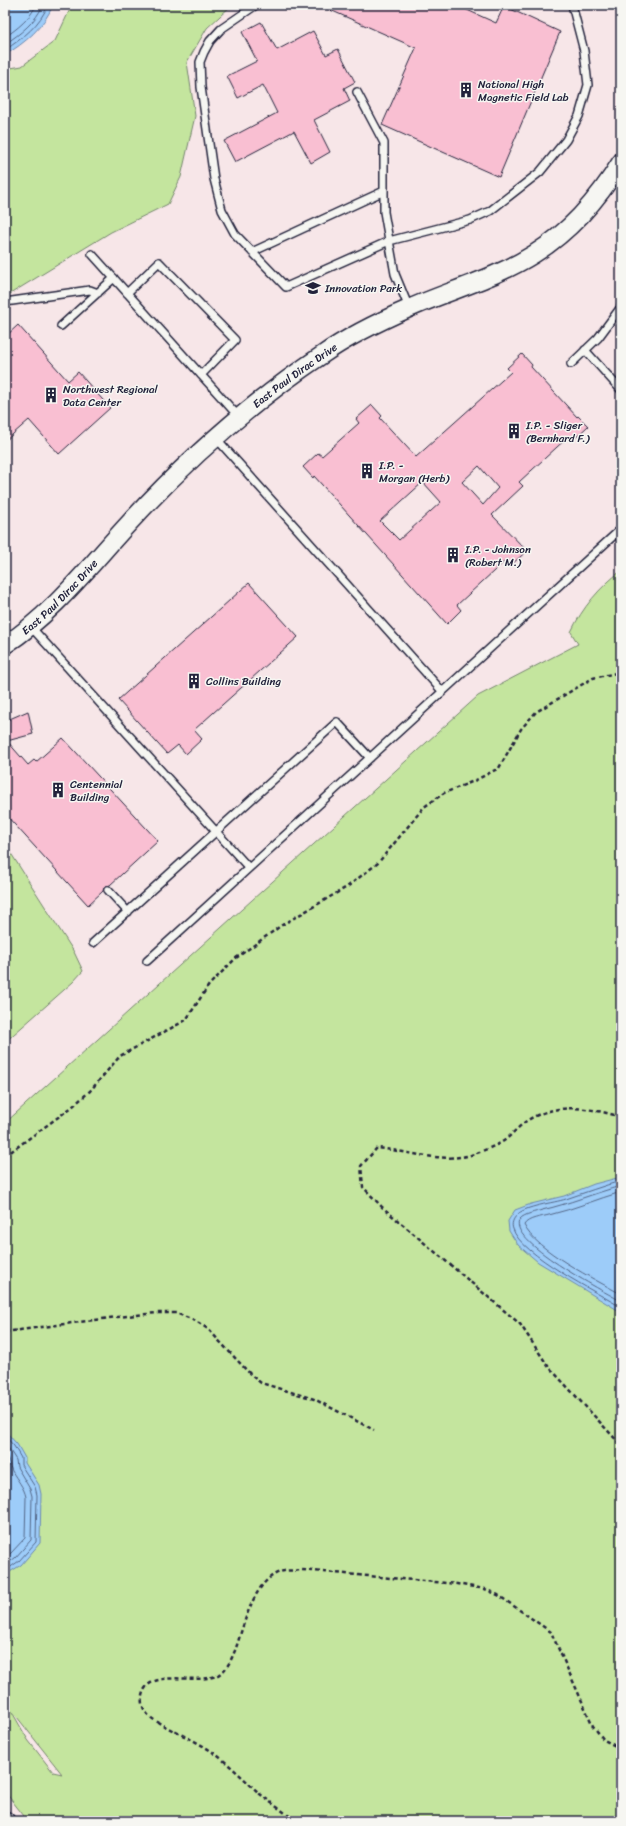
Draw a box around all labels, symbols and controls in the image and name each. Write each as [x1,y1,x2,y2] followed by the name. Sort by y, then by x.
[478,75,569,107] place label: National High Magnetic Field Lab
[457,81,475,99] building icon: National High Magnetic Field Lab
[304,279,322,297] school or university icon: Innovation Park
[324,279,402,298] place label: Innovation Park
[248,338,342,413] street label: East Paul Dirac Drive
[63,380,159,412] place label: Northwest Regional Data Center
[42,386,60,404] building icon: Northwest Regional Data Center
[525,416,591,448] place label: I.P. - Sliger (Bernhard F.)
[505,422,523,440] building icon: I.P. - Sliger (Bernhard F.)
[378,456,450,488] place label: I.P. - Morgan (Herb)
[358,462,376,480] building icon: I.P. - Morgan (Herb)
[464,540,531,572] place label: I.P. - Johnson (Robert M.)
[444,546,462,564] building icon: I.P. - Johnson (Robert M.)
[18,555,103,640] street label: East Paul Dirac Drive
[185,672,203,690] building icon: Collins Building
[206,672,281,691] place label: Collins Building
[70,775,123,807] place label: Centennial Building
[49,781,67,799] building icon: Centennial Building

